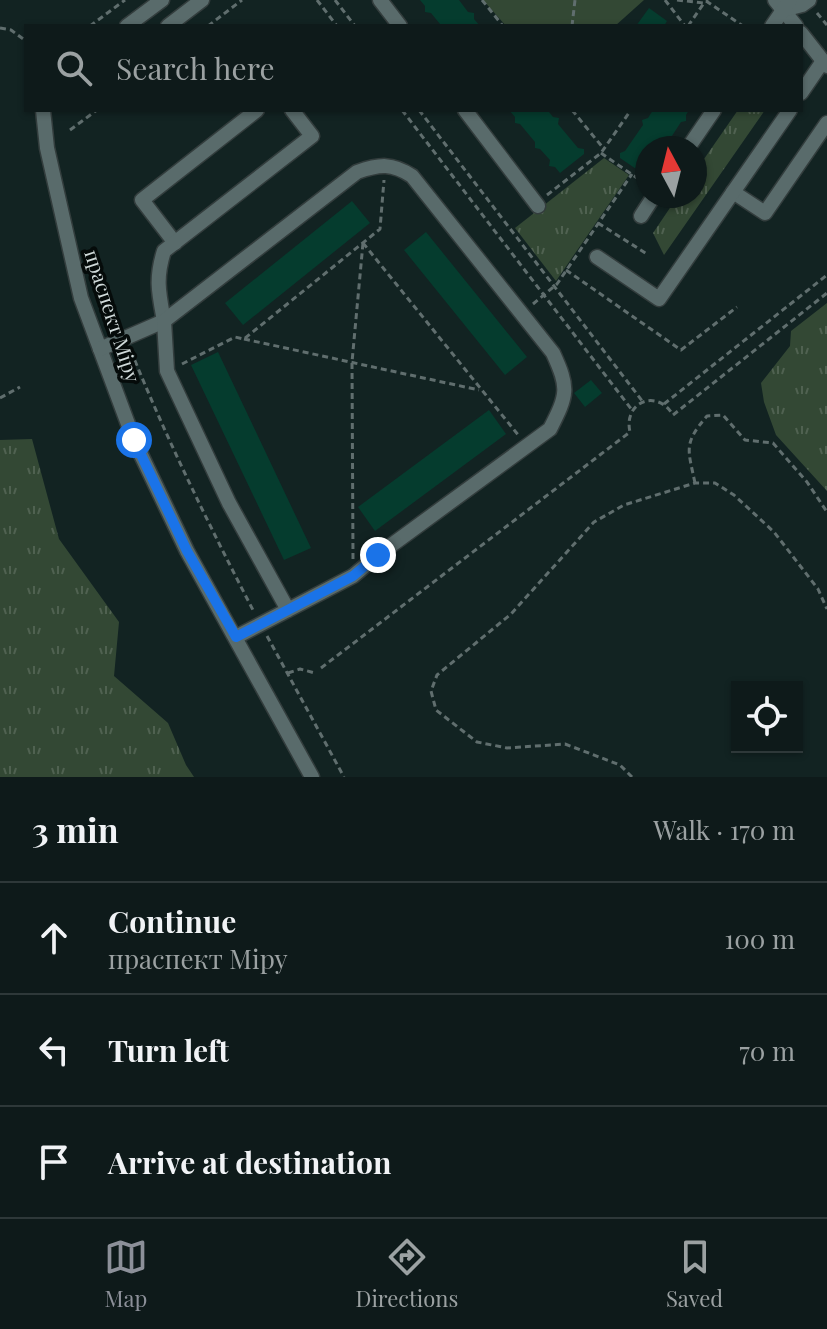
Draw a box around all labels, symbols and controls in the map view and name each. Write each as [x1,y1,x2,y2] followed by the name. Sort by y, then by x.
[24,24,803,112] search box
[52,46,96,90] icon: search
[116,48,275,88] text: Search here
[635,136,707,208] north arrow
[79,246,148,385] street label: праспект Міру
[116,422,152,458] route start
[360,537,396,573] route end
[731,681,803,753] map controls
[731,681,803,753] button: locate
[32,806,119,852] text: 3 min
[653,812,795,847] text: Walk · 170 m
[108,901,236,941] text: Continue
[32,916,76,960] icon: ahead
[725,921,795,956] text: 100 m
[108,941,288,976] text: праспект Міру
[32,1028,76,1072] icon: left
[108,1030,229,1070] text: Turn left
[739,1033,795,1068] text: 70 m
[32,1140,76,1184] icon: arrive
[108,1142,391,1182] text: Arrive at destination
[104,1235,148,1313] tab: Map
[355,1235,458,1313] tab: Directions
[666,1235,723,1313] tab: Saved

